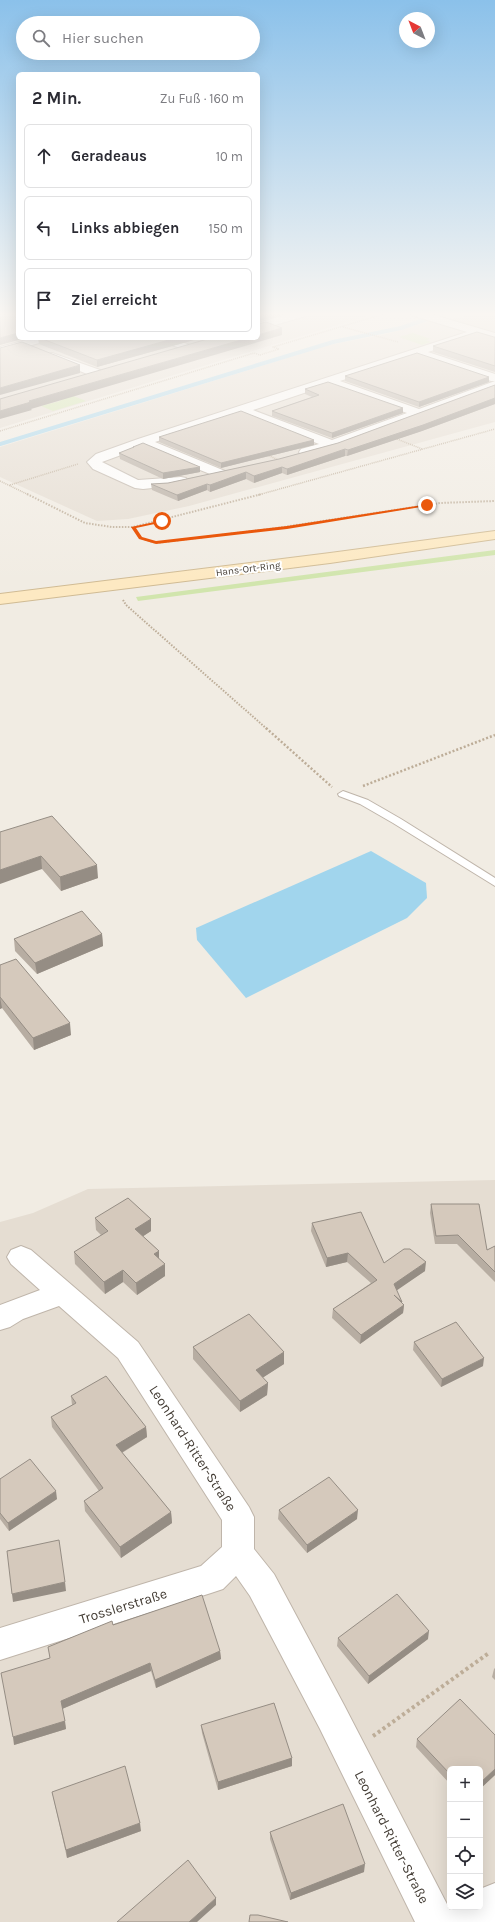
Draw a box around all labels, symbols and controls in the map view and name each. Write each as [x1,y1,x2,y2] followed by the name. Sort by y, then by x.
[399,12,435,48] north arrow
[16,16,260,60] search box
[30,27,52,49] icon: search
[62,29,144,47] text: Hier suchen
[32,88,81,108] text: 2 Min.
[160,91,244,106] text: Zu Fuß · 160 m
[33,145,55,167] icon: ahead
[71,147,147,165] text: Geradeaus
[216,149,243,164] text: 10 m
[33,217,55,239] icon: left
[71,219,179,237] text: Links abbiegen
[208,221,243,236] text: 150 m
[33,289,55,311] icon: arrive
[71,291,157,309] text: Ziel erreicht
[418,496,436,514] route end
[153,512,171,530] route start
[215,559,281,579] street label: Hans-Ort-Ring
[145,1382,240,1514] street label: Leonhard-Ritter-Straße
[77,1585,169,1628] street label: Trosslerstraße
[447,1766,483,1910] map controls
[447,1766,483,1802] button: +
[351,1768,432,1907] street label: Leonhard-Ritter-Straße
[447,1802,483,1838] button: −
[447,1838,483,1874] button: locate
[447,1874,483,1910] button: layers

